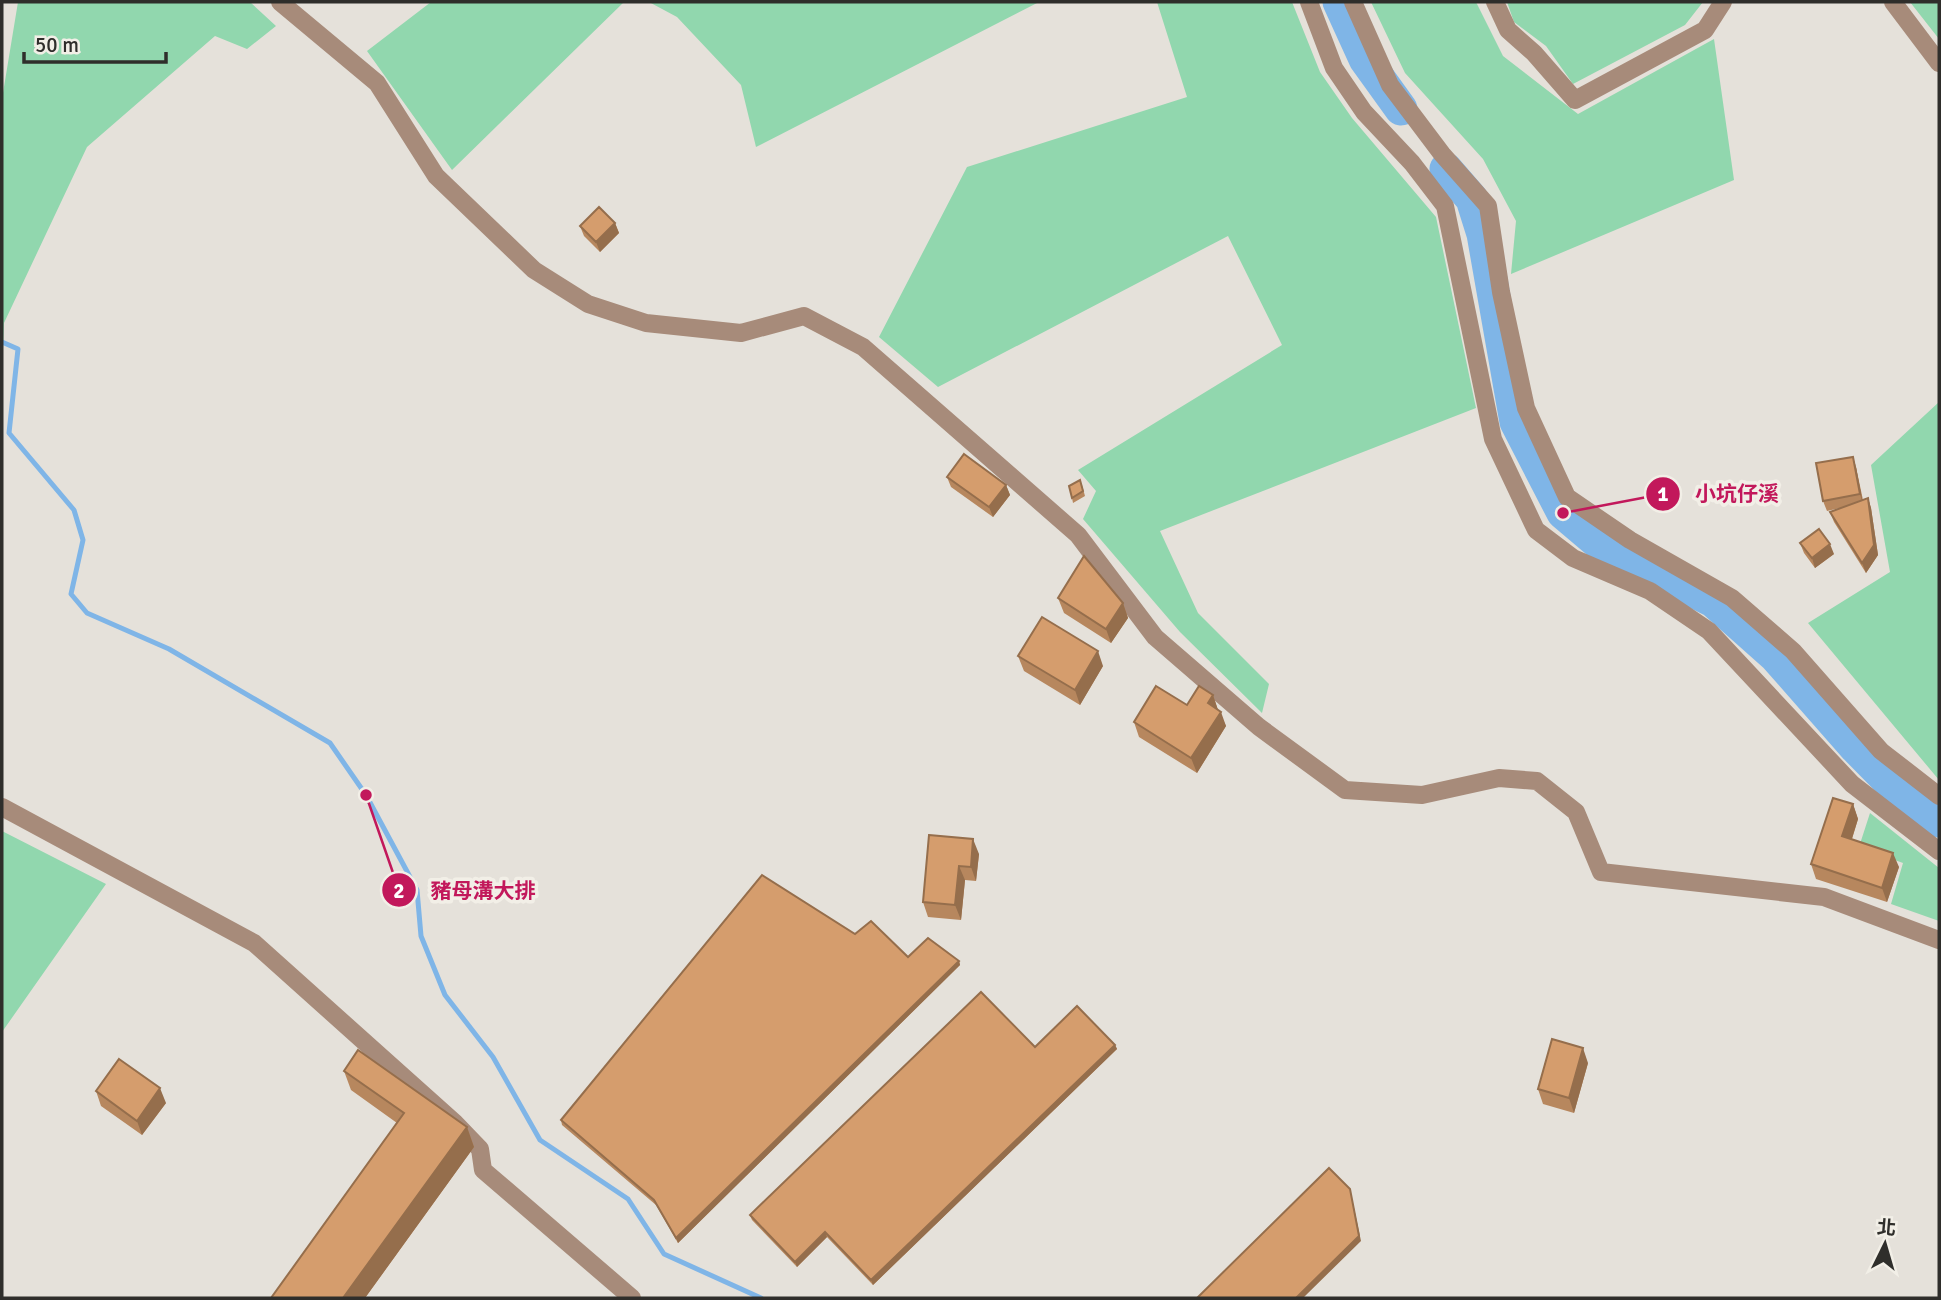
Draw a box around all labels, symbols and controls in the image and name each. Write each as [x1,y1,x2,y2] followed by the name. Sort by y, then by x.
[24,21,166,65] scale bar
[35,32,79,58] text: 50 m
[1646,473,1793,515] callout: 小坑仔溪
[1657,481,1669,507] text: 1
[1695,481,1779,507] text: 小坑仔溪
[382,869,550,911] callout: 豬母溝大排
[393,878,405,904] text: 2
[431,878,536,904] text: 豬母溝大排
[1850,1209,1920,1279] north arrow
[1876,1215,1897,1241] text: 北

